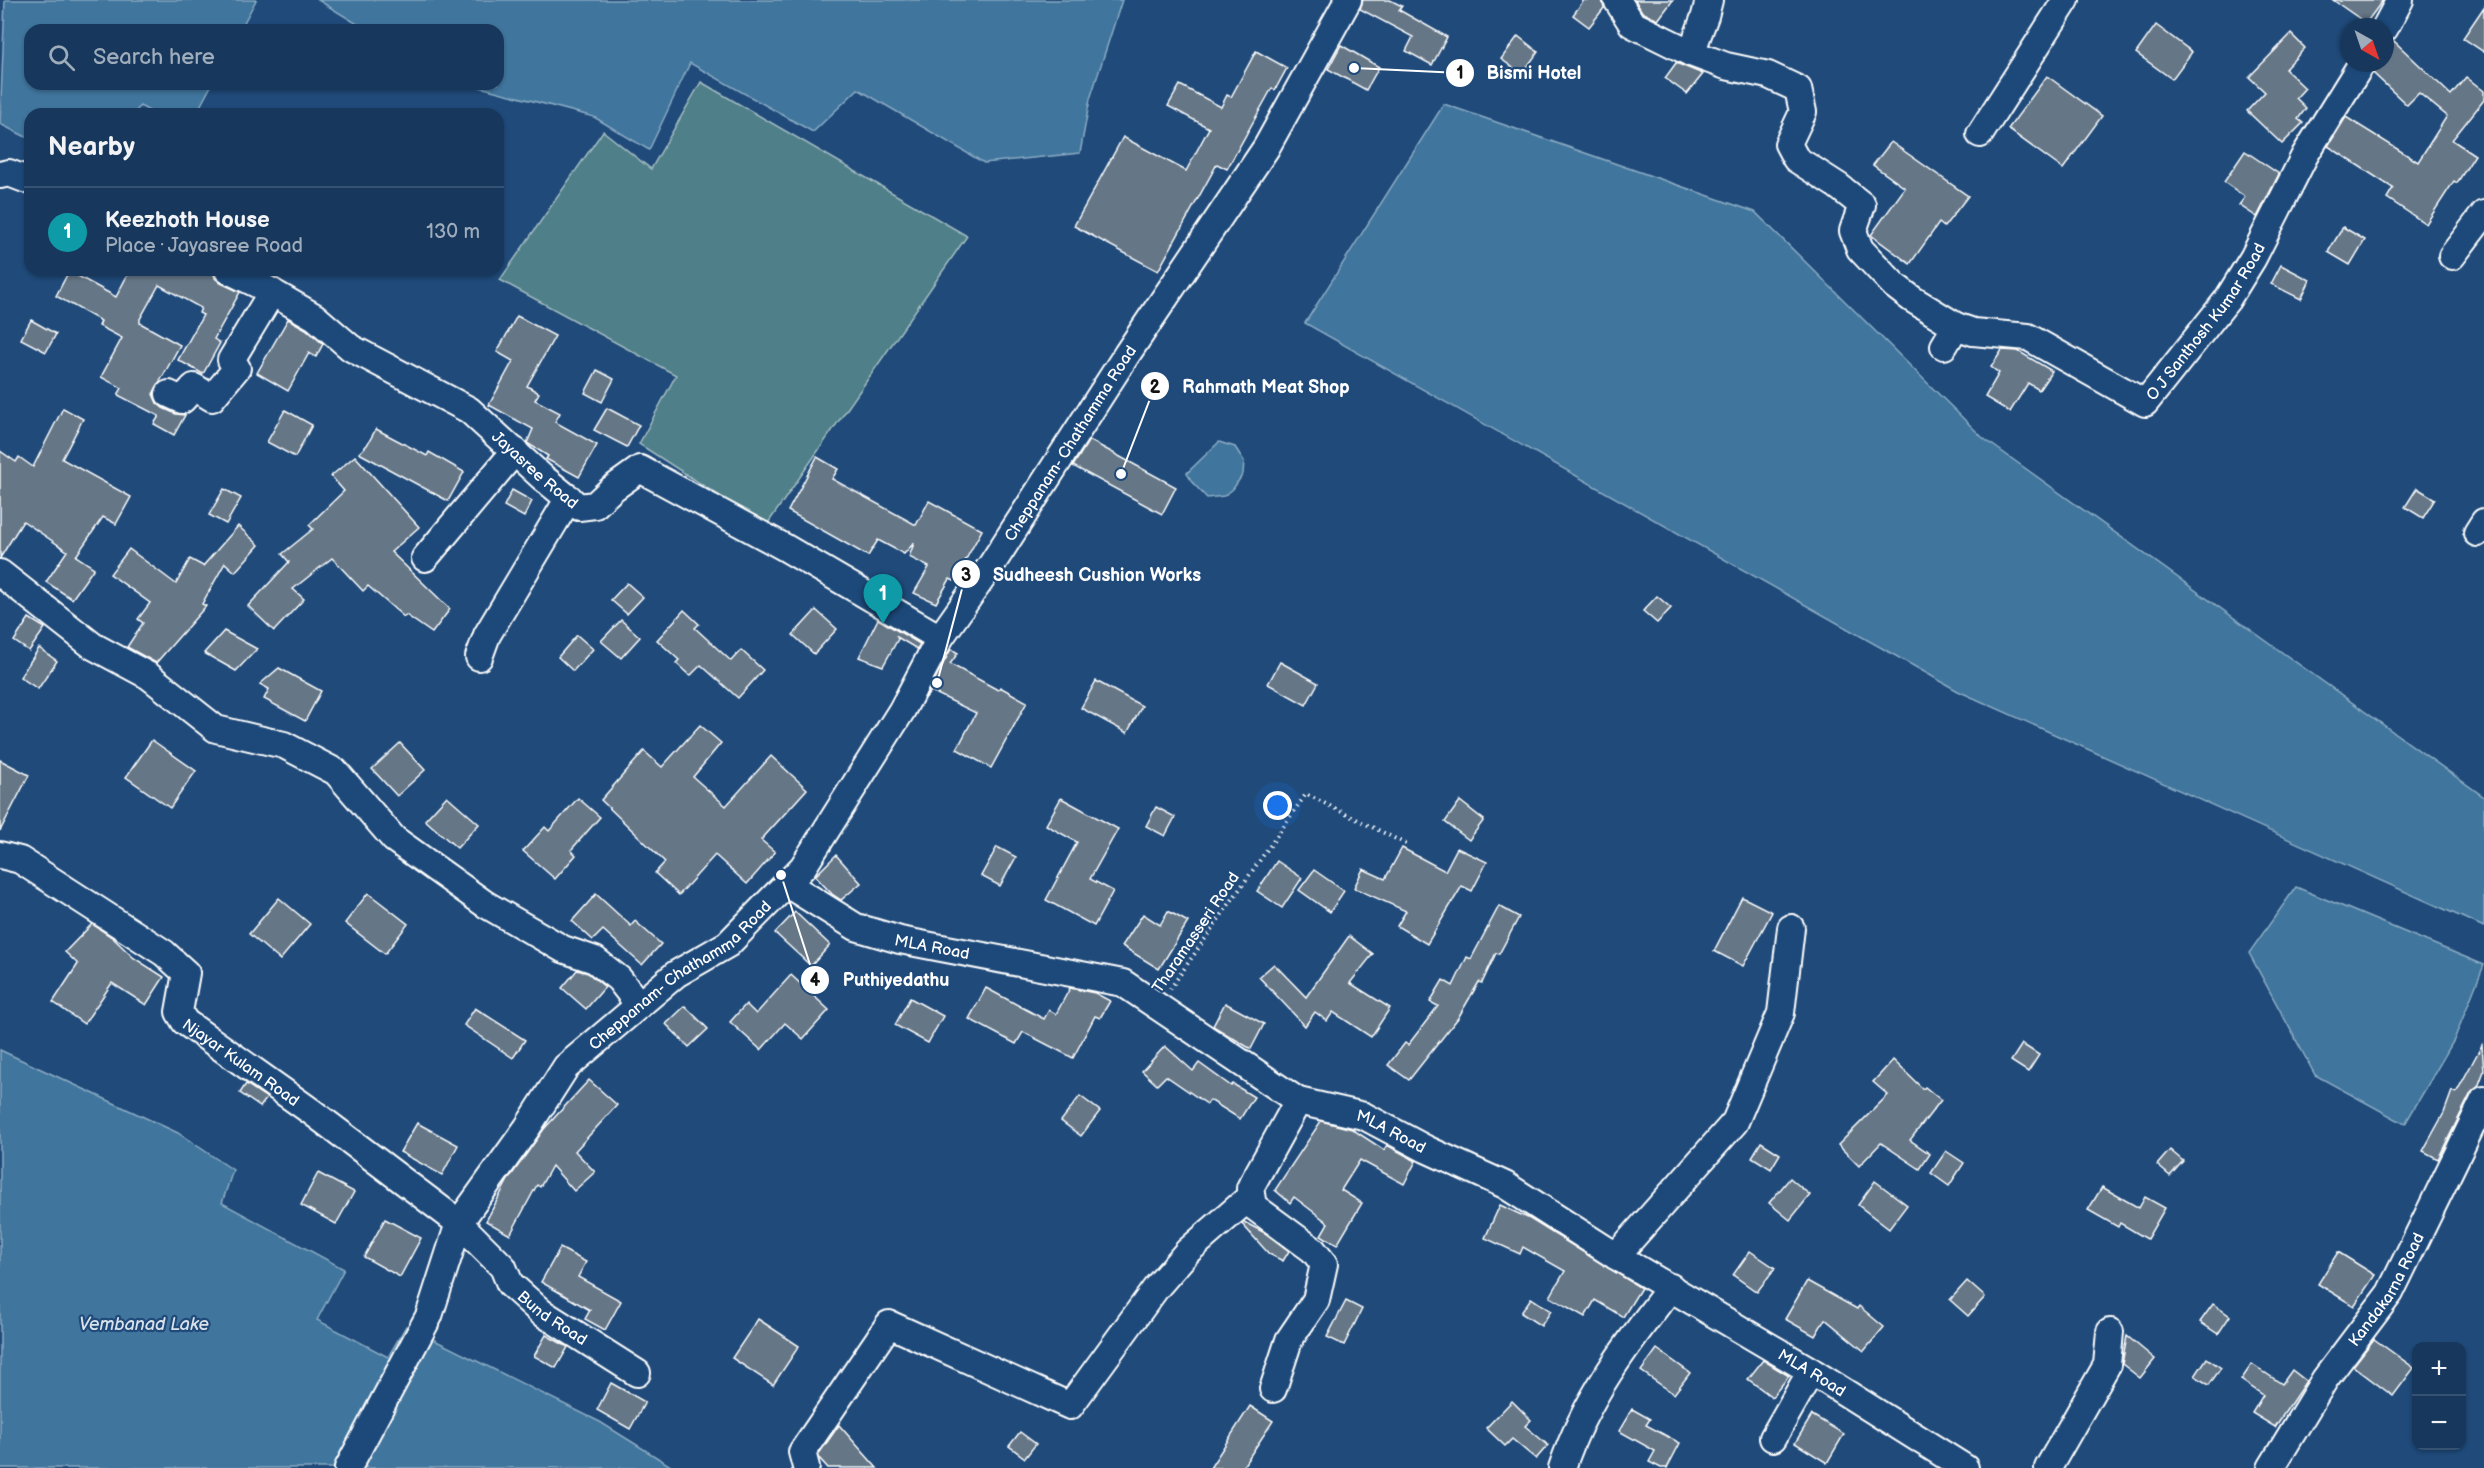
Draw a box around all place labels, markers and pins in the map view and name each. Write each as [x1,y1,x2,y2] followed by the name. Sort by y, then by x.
[1445,55,1593,91] callout: Bismi Hotel
[1140,368,1361,404] callout: Rahmath Meat Shop
[951,556,1213,592] callout: Sudheesh Cushion Works
[864,574,902,624] pin: 1
[800,962,961,998] callout: Puthiyedathu

